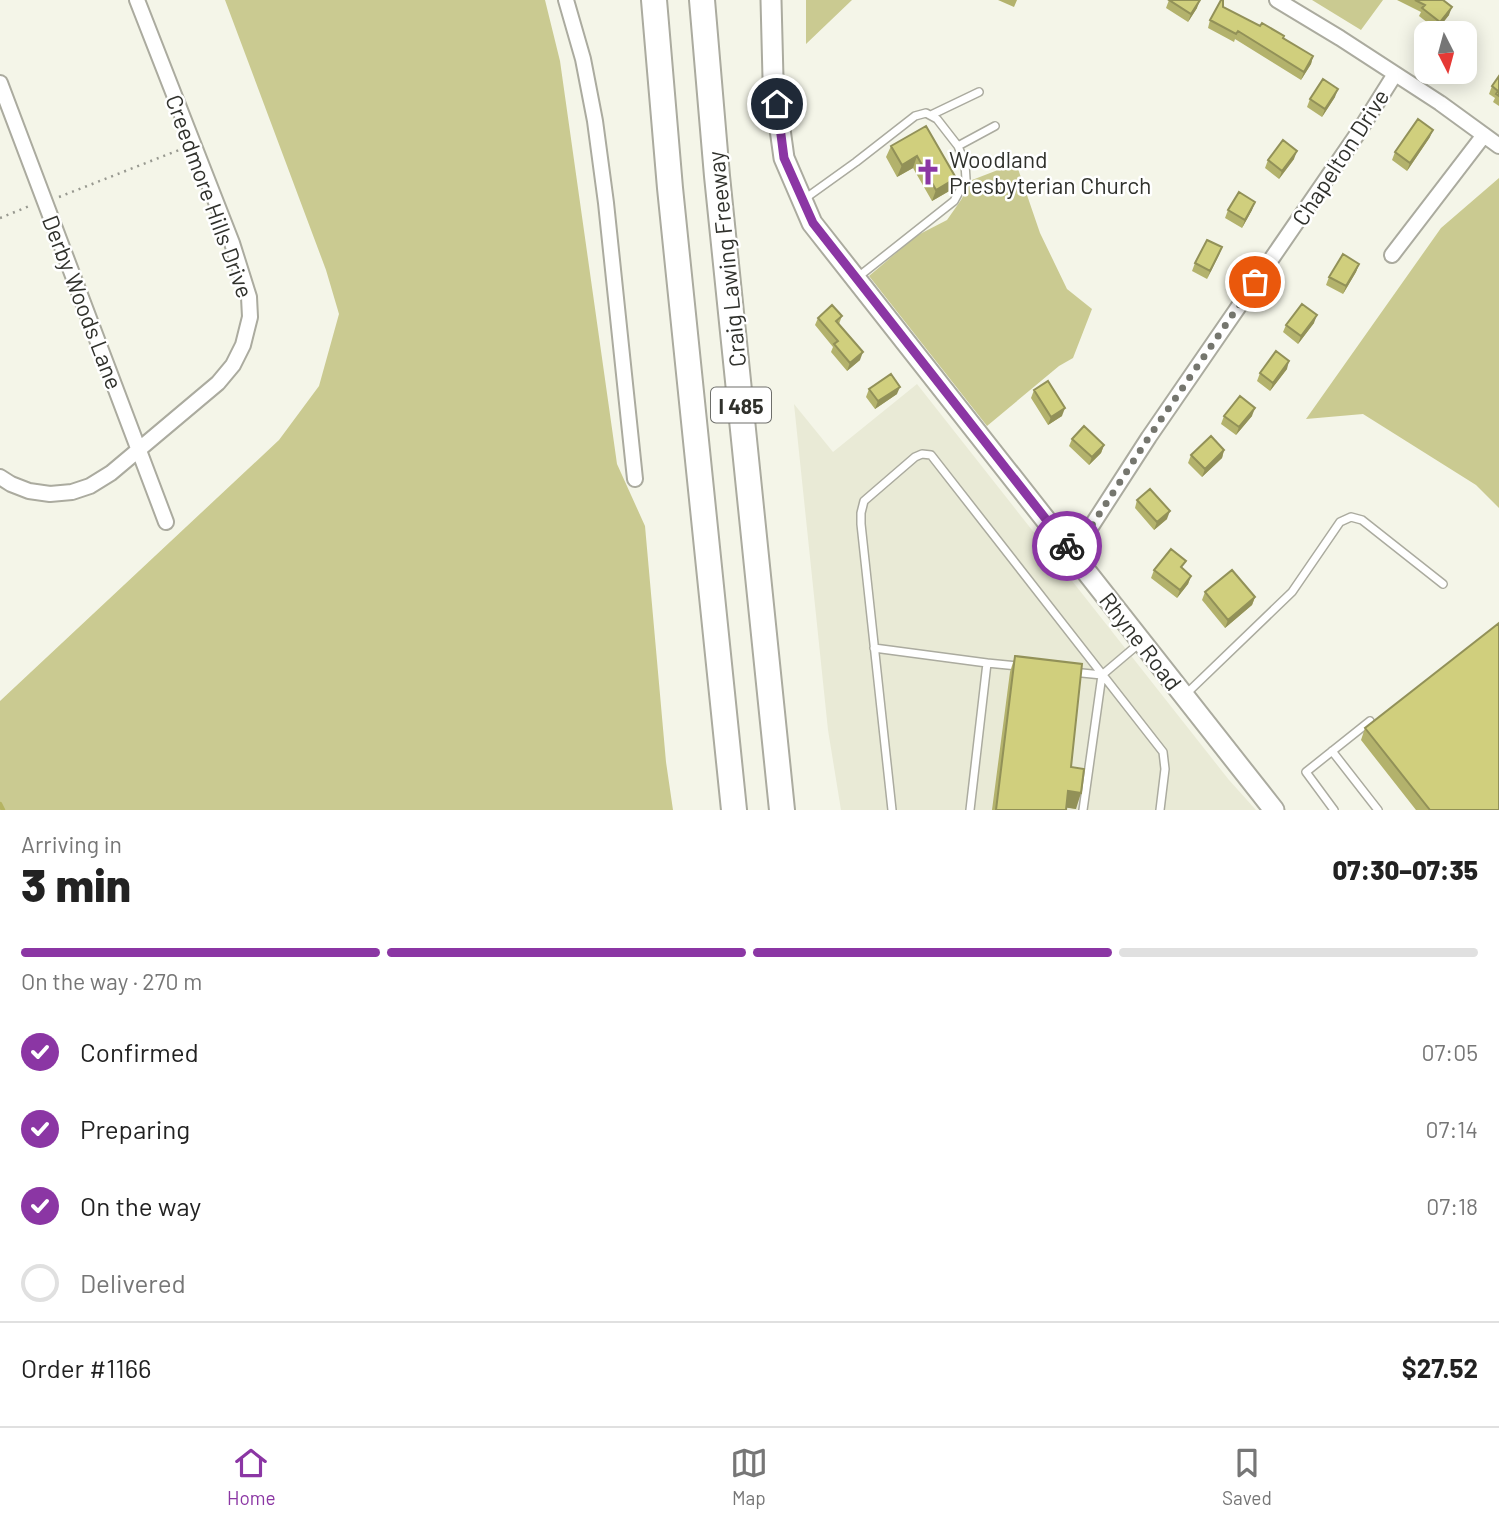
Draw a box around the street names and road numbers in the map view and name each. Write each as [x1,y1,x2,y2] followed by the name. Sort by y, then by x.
[1286,84,1394,230] street label: Chapelton Drive
[160,91,260,301] street label: Creedmore Hills Drive
[701,149,751,368] street label: Craig Lawing Freeway
[37,211,129,393] street label: Derby Woods Lane
[711,388,771,422] road number: I 485
[1094,586,1188,696] street label: Rhyne Road

